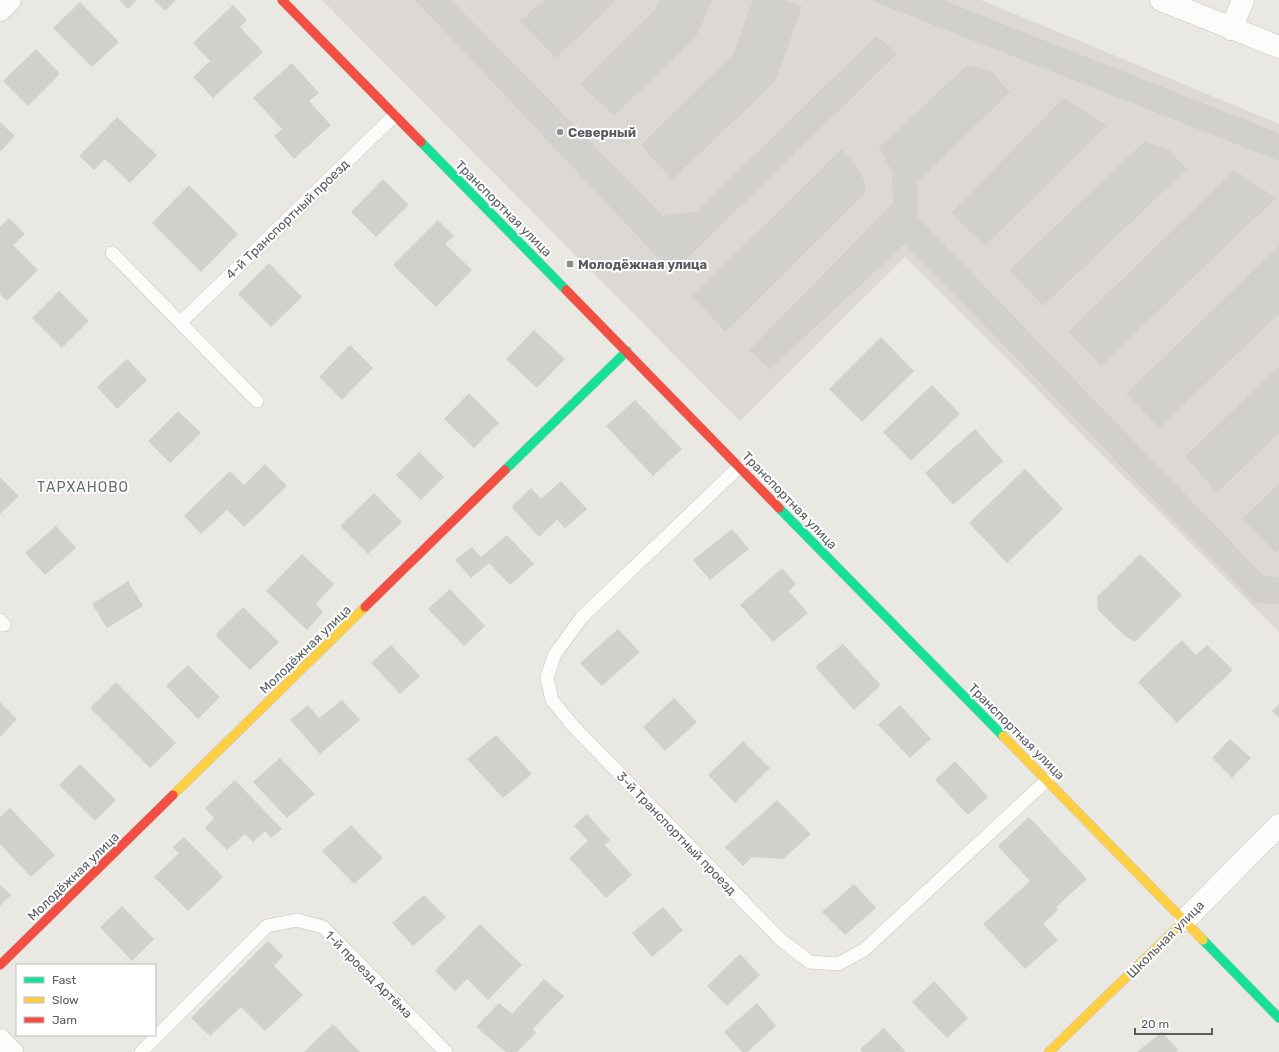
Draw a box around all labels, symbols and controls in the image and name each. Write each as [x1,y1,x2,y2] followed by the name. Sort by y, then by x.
[568,125,636,140] place label: Северный
[555,127,565,137] marker: Северный
[223,156,352,282] street label: 4-й Транспортный проезд
[452,157,555,260] street label: Транспортная улица
[578,257,707,272] place label: Молодёжная улица
[565,259,575,269] marker: Молодёжная улица
[739,448,840,552] street label: Транспортная улица
[37,479,129,496] district label: ТАРХАНОВО
[257,602,354,697] street label: Молодёжная улица
[965,680,1068,783] street label: Транспортная улица
[614,769,740,898] street label: 3-й Транспортный проезд
[25,829,122,924] street label: Молодёжная улица
[1124,898,1207,981] street label: Школьная улица
[322,928,415,1021] street label: 1-й проезд Артёма
[16,964,156,1036] legend
[52,973,76,987] text: Fast
[52,993,79,1007] text: Slow
[1135,1010,1212,1036] scale bar
[52,1013,77,1027] text: Jam
[1141,1017,1169,1031] text: 20 m

